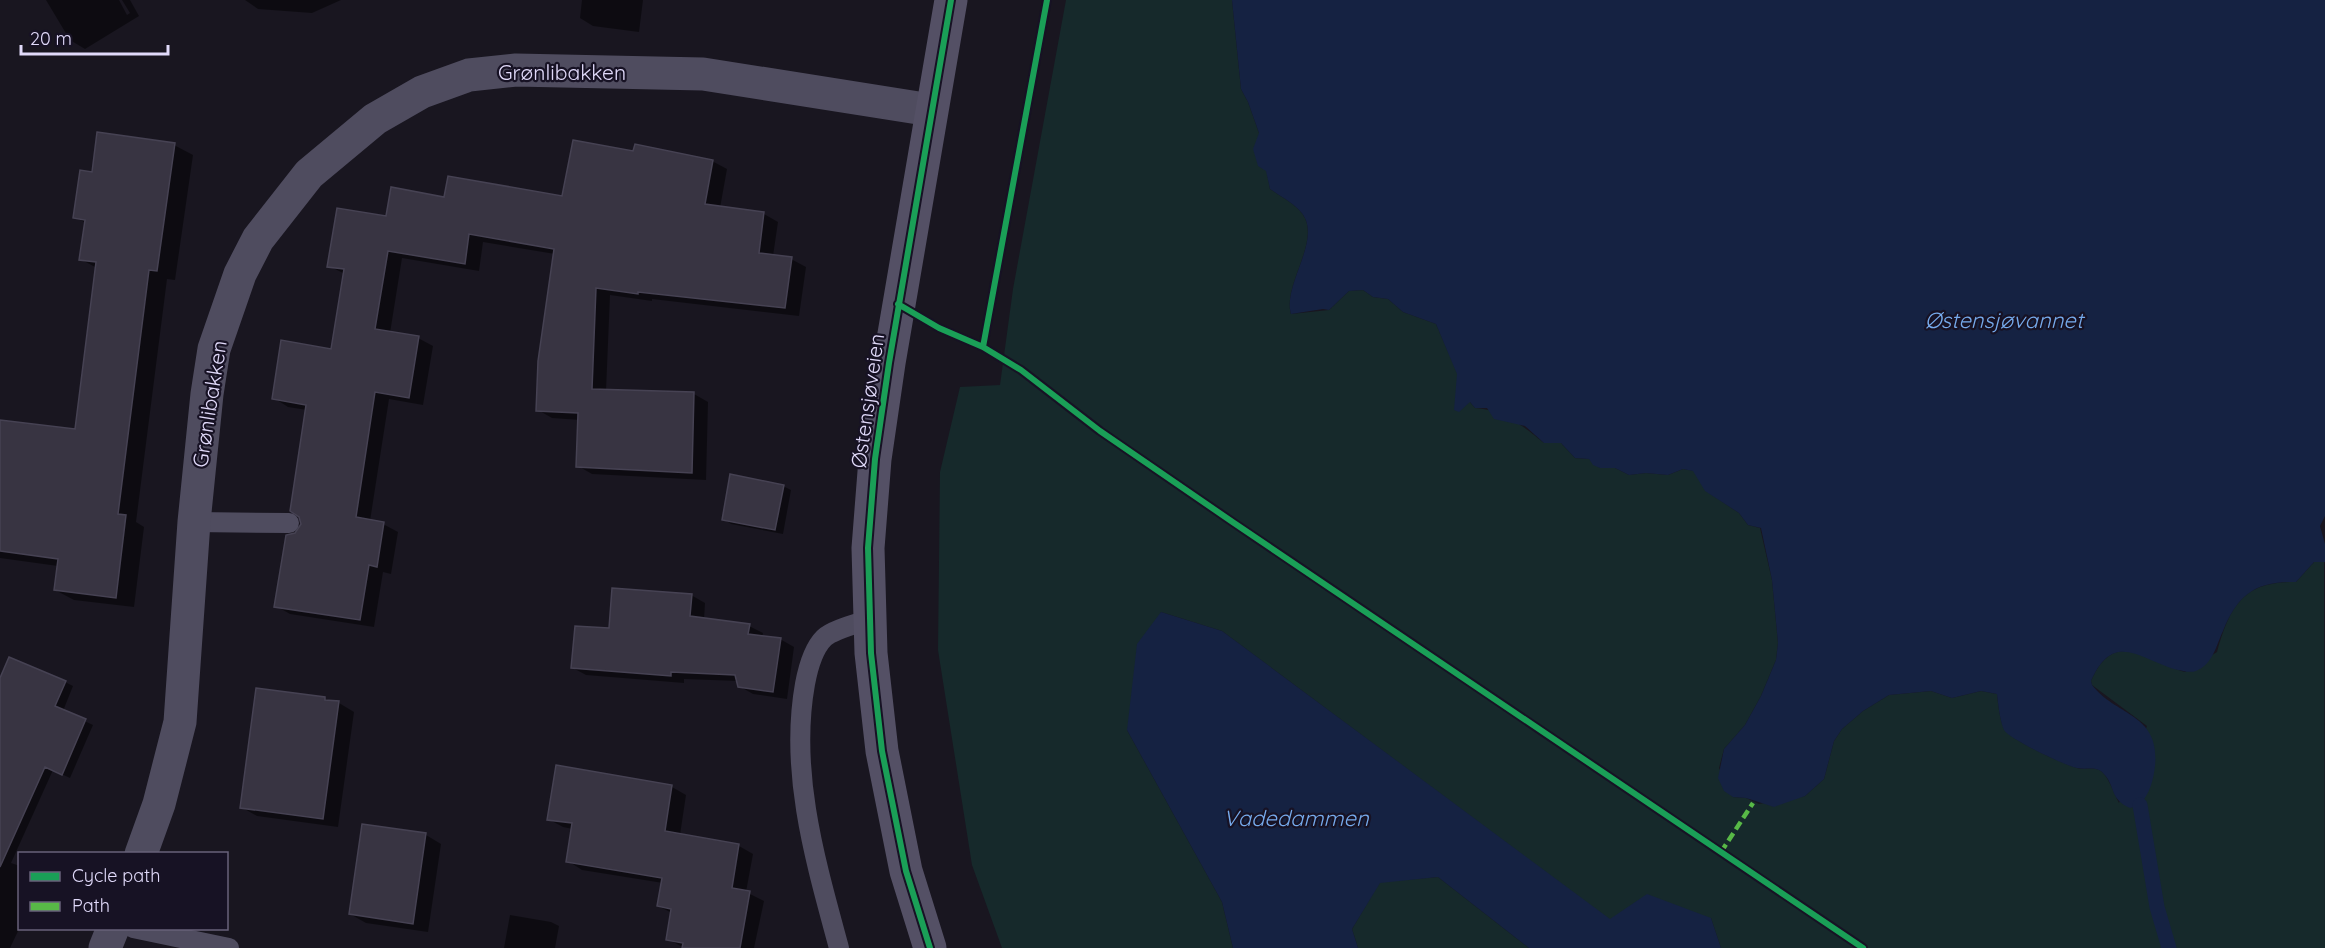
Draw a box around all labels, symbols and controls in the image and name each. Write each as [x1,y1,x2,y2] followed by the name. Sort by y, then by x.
[21,18,168,56] scale bar
[30,27,72,50] text: 20 m
[498,59,626,85] street label: Grønlibakken
[1925,306,2086,334] water label: Østensjøvannet
[845,332,889,470] street label: Østensjøveien
[186,339,232,469] street label: Grønlibakken
[1223,804,1370,832] water label: Vadedammen
[18,852,228,930] legend
[72,864,160,887] text: Cycle path
[72,894,110,917] text: Path

